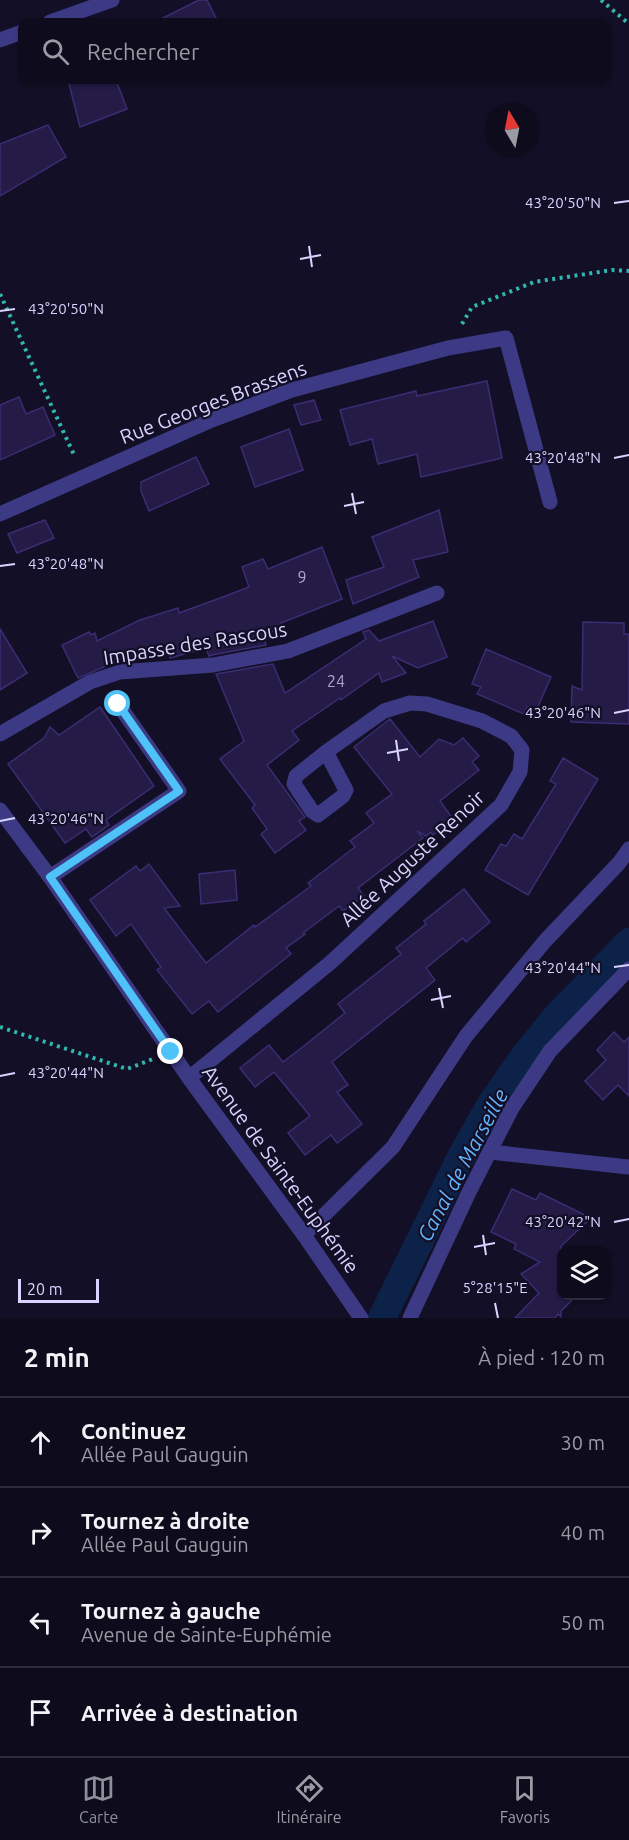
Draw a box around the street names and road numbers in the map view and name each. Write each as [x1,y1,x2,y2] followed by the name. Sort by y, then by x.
[116,356,310,448] street label: Rue Georges Brassens
[101,617,289,669] street label: Impasse des Rascous
[335,785,489,931] street label: Allée Auguste Renoir
[198,1061,364,1277] street label: Avenue de Sainte-Euphémie

